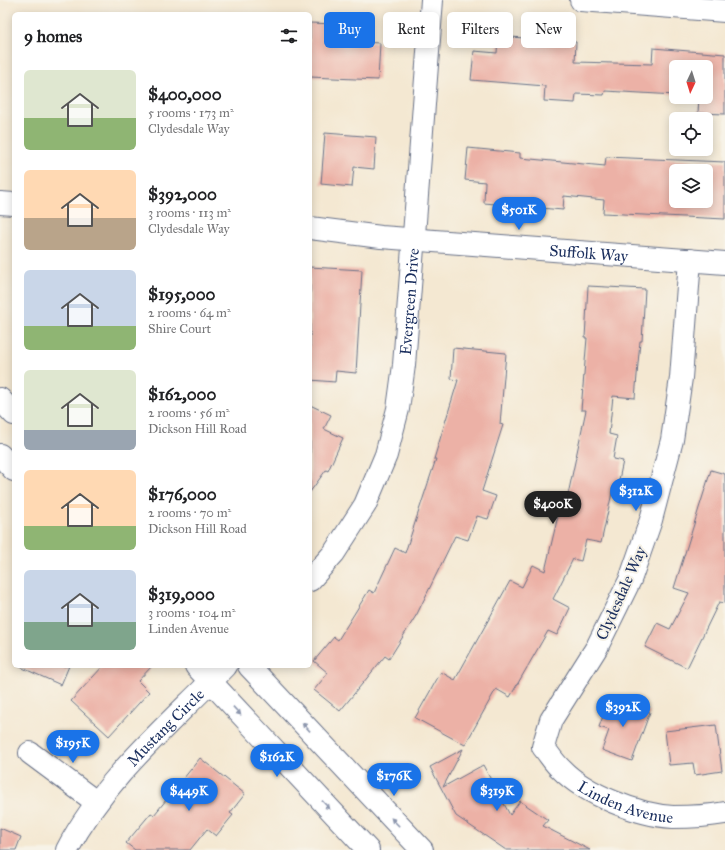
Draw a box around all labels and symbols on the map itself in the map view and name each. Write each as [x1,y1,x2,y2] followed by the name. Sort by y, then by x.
[669,60,713,104] north arrow
[491,197,547,231] pin: $501K
[549,240,630,265] street label: Suffolk Way
[395,247,422,356] street label: Evergreen Drive
[608,478,664,512] pin: $312K
[525,491,581,525] pin: $400K
[592,543,650,643] street label: Clydesdale Way
[123,684,208,770] street label: Mustang Circle
[595,694,651,728] pin: $392K
[232,706,241,715] one-way arrow
[302,722,311,733] one-way arrow
[45,730,101,764] pin: $195K
[249,744,305,778] pin: $162K
[366,763,422,797] pin: $176K
[575,776,674,827] street label: Linden Avenue
[161,778,217,812] pin: $449K
[469,778,525,812] pin: $319K
[321,800,331,810] one-way arrow
[390,817,400,827] one-way arrow

